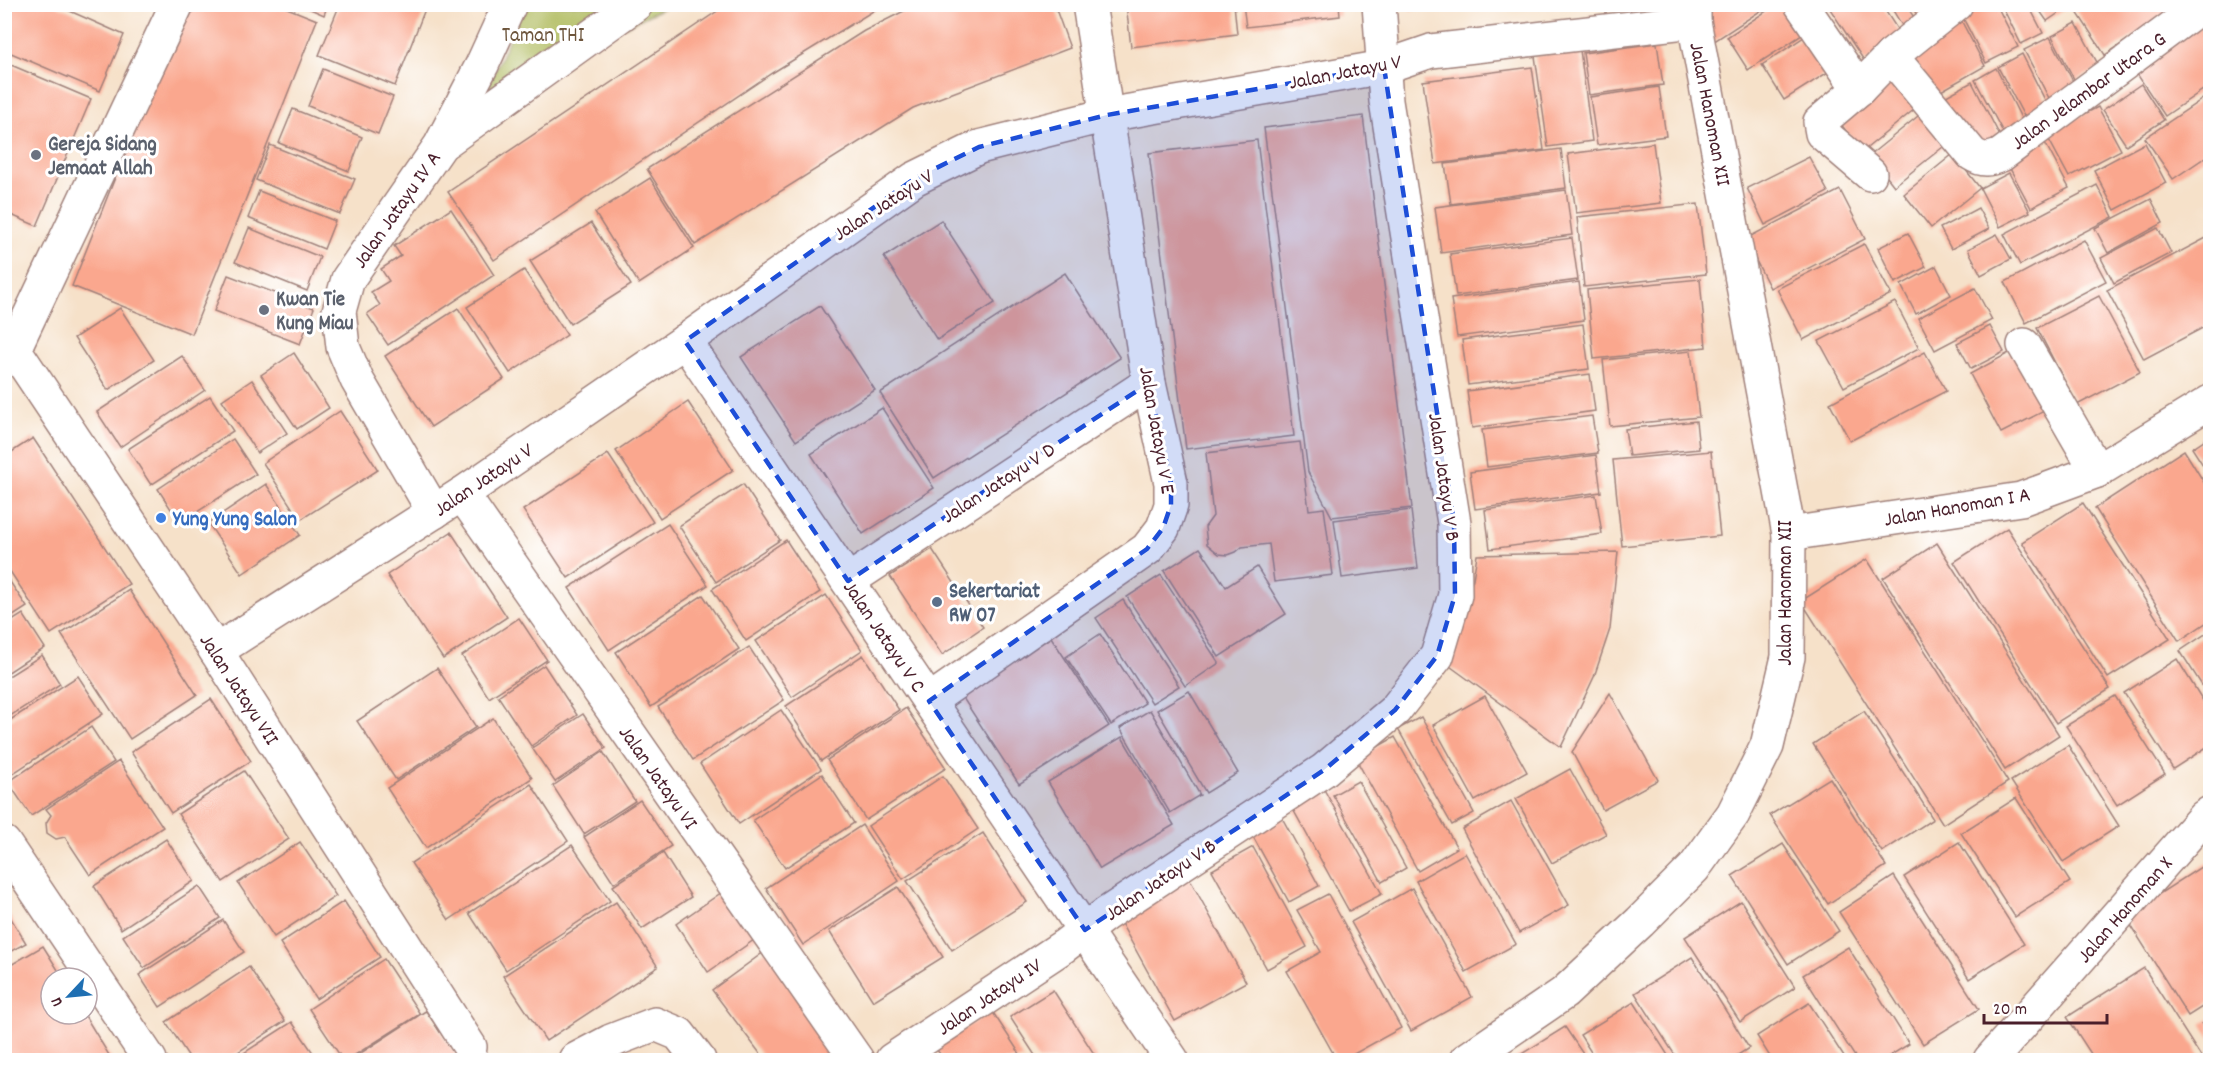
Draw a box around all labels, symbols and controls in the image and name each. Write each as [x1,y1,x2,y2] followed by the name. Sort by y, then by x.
[502,22,585,52] park label: Taman THI
[2006,26,2174,159] street label: Jalan Jelambar Utara G
[1679,40,1737,189] street label: Jalan Hanoman XII
[1287,48,1405,100] street label: Jalan Jatayu V
[48,131,157,185] place label: Gereja Sidang Jemaat Allah
[347,146,450,276] street label: Jalan Jatayu IV A
[29,148,43,162] marker: Gereja Sidang Jemaat Allah
[828,163,941,250] street label: Jalan Jatayu V
[276,286,354,340] place label: Kwan Tie Kung Miau
[257,303,271,317] marker: Kwan Tie Kung Miau
[1129,365,1181,497] street label: Jalan Jatayu V E
[1418,411,1466,544] street label: Jalan Jatayu V B
[937,436,1062,533] street label: Jalan Jatayu V D
[429,437,540,526] street label: Jalan Jatayu V
[1882,481,2033,537] street label: Jalan Hanoman I A
[172,506,297,536] place label: Yung Yung Salon
[154,511,168,525] marker: Yung Yung Salon
[1772,520,1802,666] street label: Jalan Hanoman XII
[834,576,931,700] street label: Jalan Jatayu V C
[949,578,1040,632] place label: Sekertariat RW 07
[930,595,944,609] marker: Sekertariat RW 07
[190,629,285,753] street label: Jalan Jatayu VII
[610,721,704,837] street label: Jalan Jatayu VI
[1100,833,1224,930] street label: Jalan Jatayu V B
[2071,851,2181,971] street label: Jalan Hanoman X
[932,952,1049,1045] street label: Jalan Jatayu IV
[39,966,99,1026] north arrow
[1984,987,2107,1025] scale bar
[46,993,70,1010] text: U
[1993,998,2027,1023] text: 20 m

